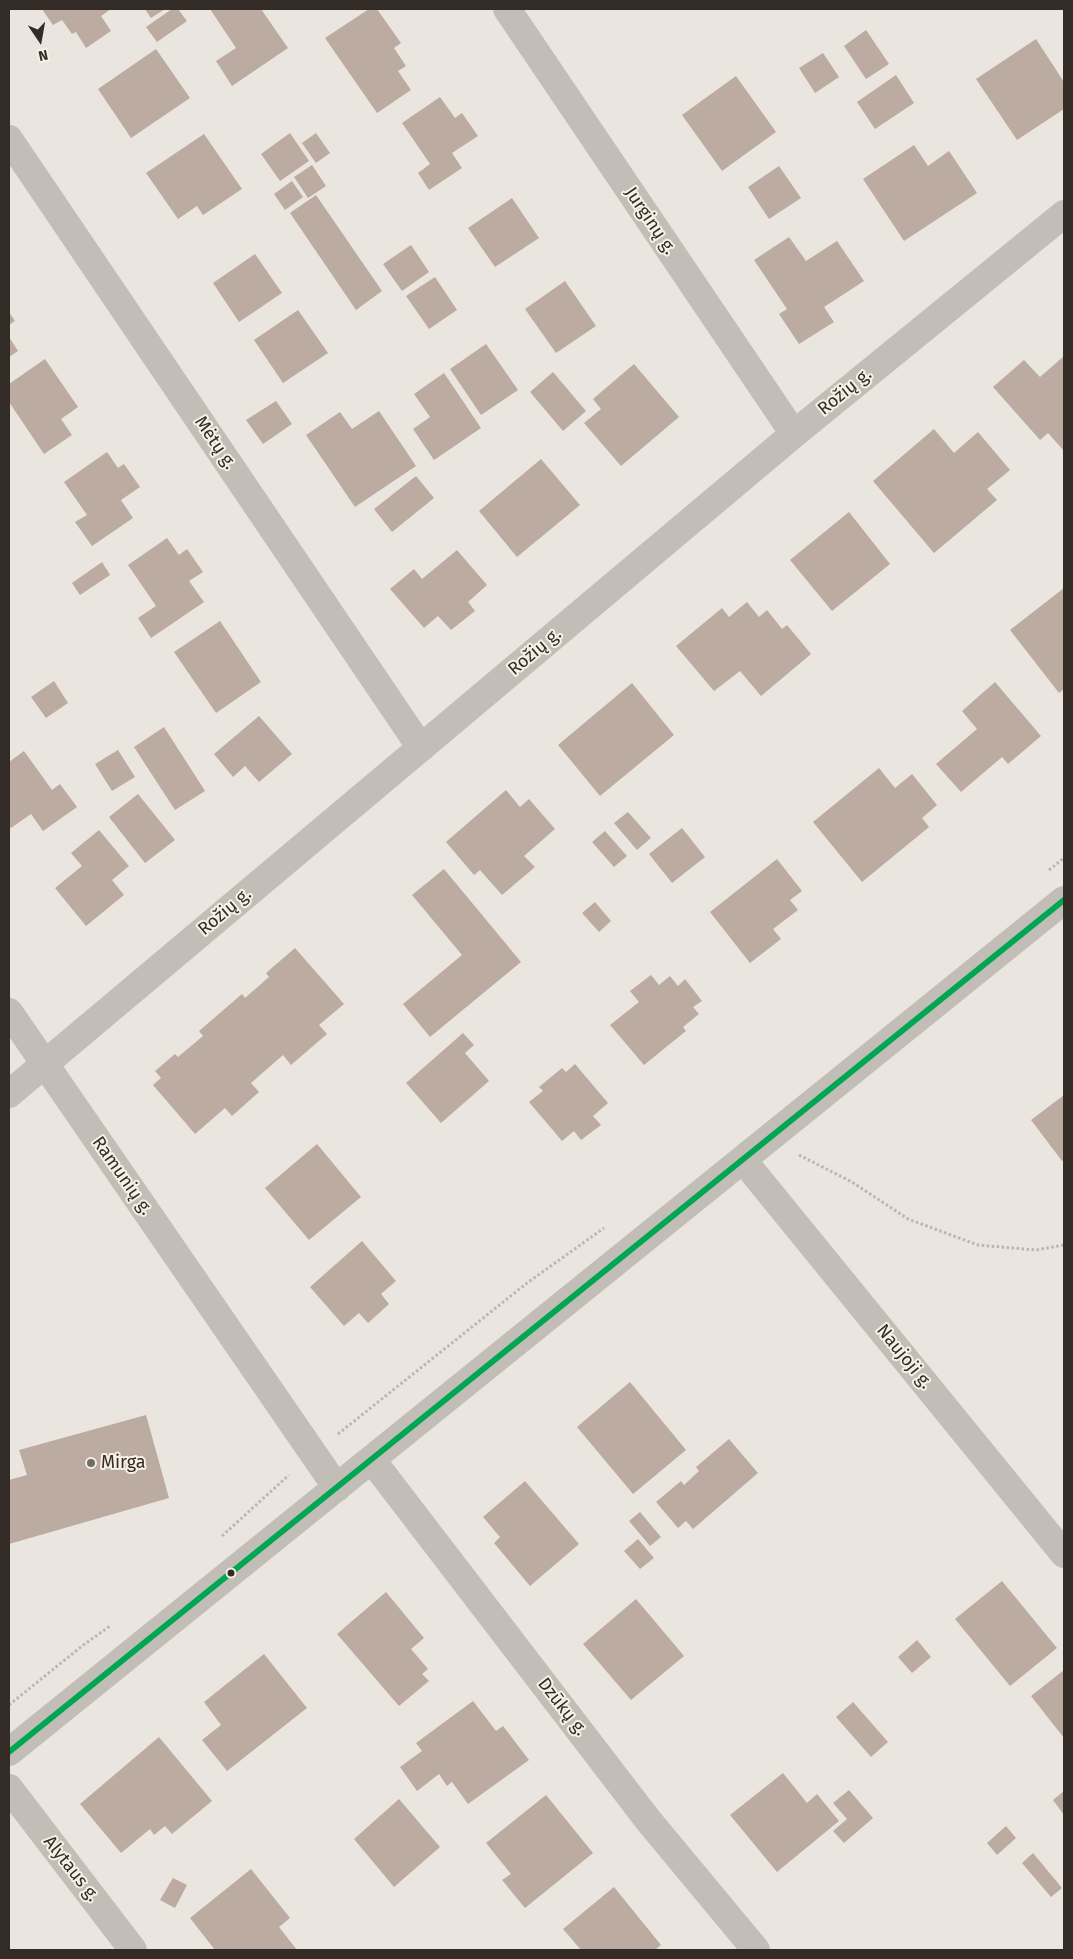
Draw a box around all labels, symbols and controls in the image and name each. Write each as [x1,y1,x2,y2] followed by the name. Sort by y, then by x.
[15,15,65,65] north arrow
[37,46,50,64] text: N
[620,183,680,259] street label: Jurginų g.
[814,364,876,420] street label: Rožių g.
[189,412,241,474] street label: Mėtų g.
[504,624,566,680] street label: Rožių g.
[194,884,256,940] street label: Rožių g.
[87,1133,157,1219] street label: Ramunių g.
[871,1320,937,1394] street label: Naujoji g.
[101,1452,146,1474] place label: Mirga
[85,1457,97,1469] marker: Mirga
[226,1568,236,1578] unlabelled marker
[533,1674,591,1740] street label: Dzūkų g.
[39,1832,103,1906] street label: Alytaus g.

